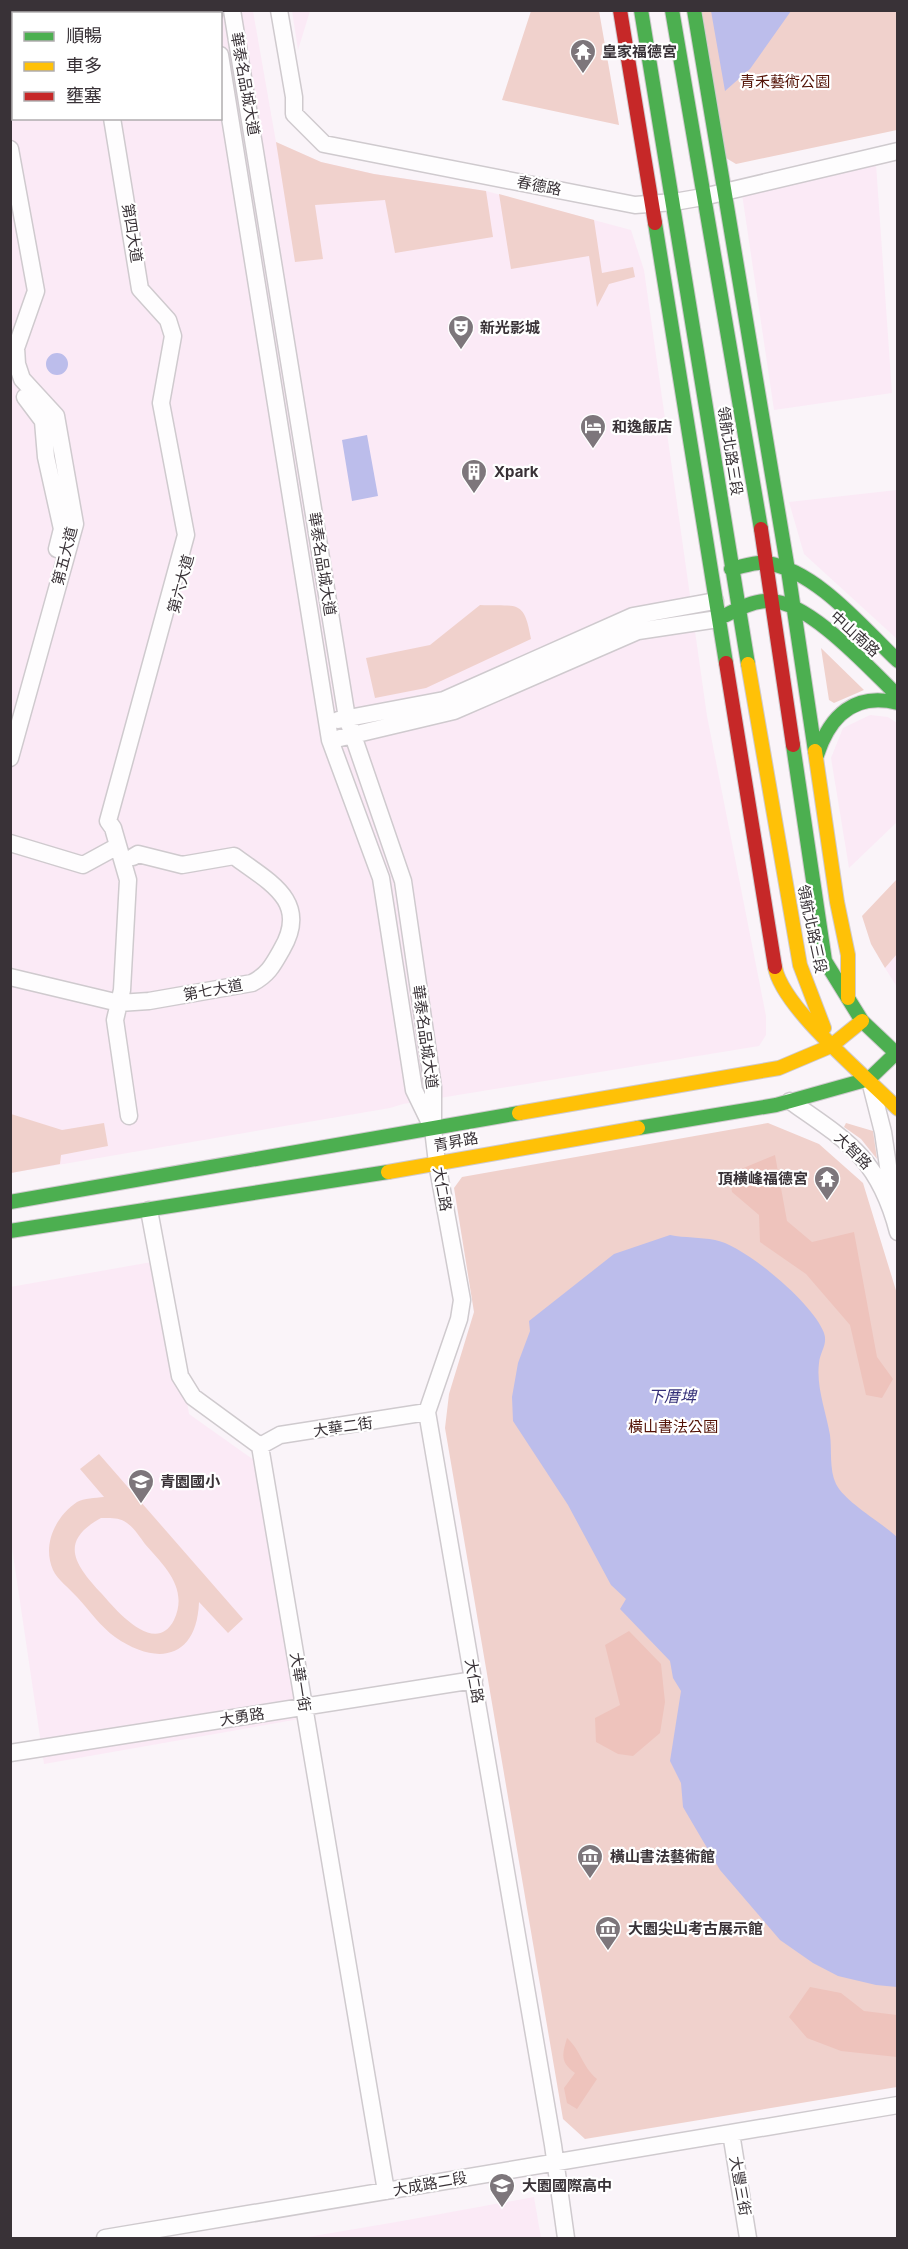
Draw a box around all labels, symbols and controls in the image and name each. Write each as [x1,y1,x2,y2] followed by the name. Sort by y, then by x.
[12,12,222,120] legend
[66,25,102,46] text: 順暢
[227,31,264,137] street label: 華泰名品城大道
[568,37,598,75] temple icon: 皇家福德宮
[602,42,677,61] place label: 皇家福德宮
[66,55,102,76] text: 車多
[740,72,830,91] park label: 青禾藝術公園
[66,85,102,106] text: 壅塞
[515,172,563,199] street label: 春德路
[118,202,147,264] street label: 第四大道
[446,313,476,351] theatre icon: 新光影城
[480,318,540,337] place label: 新光影城
[714,405,747,497] street label: 領航北路三段
[578,412,608,450] hotel icon: 和逸飯店
[612,417,672,436] place label: 和逸飯店
[459,457,489,495] building icon: Xpark
[494,462,539,481] place label: Xpark
[305,511,340,617] street label: 華泰名品城大道
[48,524,81,587] street label: 第五大道
[164,552,197,615] street label: 第六大道
[827,606,884,661] street label: 中山南路
[794,883,831,975] street label: 領航北路三段
[182,975,244,1004] street label: 第七大道
[409,984,442,1090] street label: 華泰名品城大道
[432,1128,480,1155] street label: 青昇路
[831,1128,876,1173] street label: 大智路
[812,1164,842,1202] temple icon: 頂橫峰福德宮
[429,1165,456,1213] street label: 大仁路
[718,1169,808,1188] place label: 頂橫峰福德宮
[648,1386,698,1406] water label: 下厝埤
[312,1413,374,1440] street label: 大華二街
[628,1417,718,1436] park label: 橫山書法公園
[126,1467,156,1505] school or university icon: 青園國小
[160,1472,221,1491] place label: 青園國小
[286,1651,315,1713] street label: 大華一街
[461,1657,488,1705] street label: 大仁路
[218,1704,266,1729] street label: 大勇路
[575,1842,605,1880] museum icon: 橫山書法藝術館
[610,1847,715,1866] place label: 橫山書法藝術館
[593,1914,623,1952] museum icon: 大園尖山考古展示館
[628,1919,763,1938] place label: 大園尖山考古展示館
[726,2155,755,2217] street label: 大豐三街
[391,2168,469,2199] street label: 大成路二段
[487,2171,517,2209] school or university icon: 大園國際高中
[522,2176,612,2195] place label: 大園國際高中

